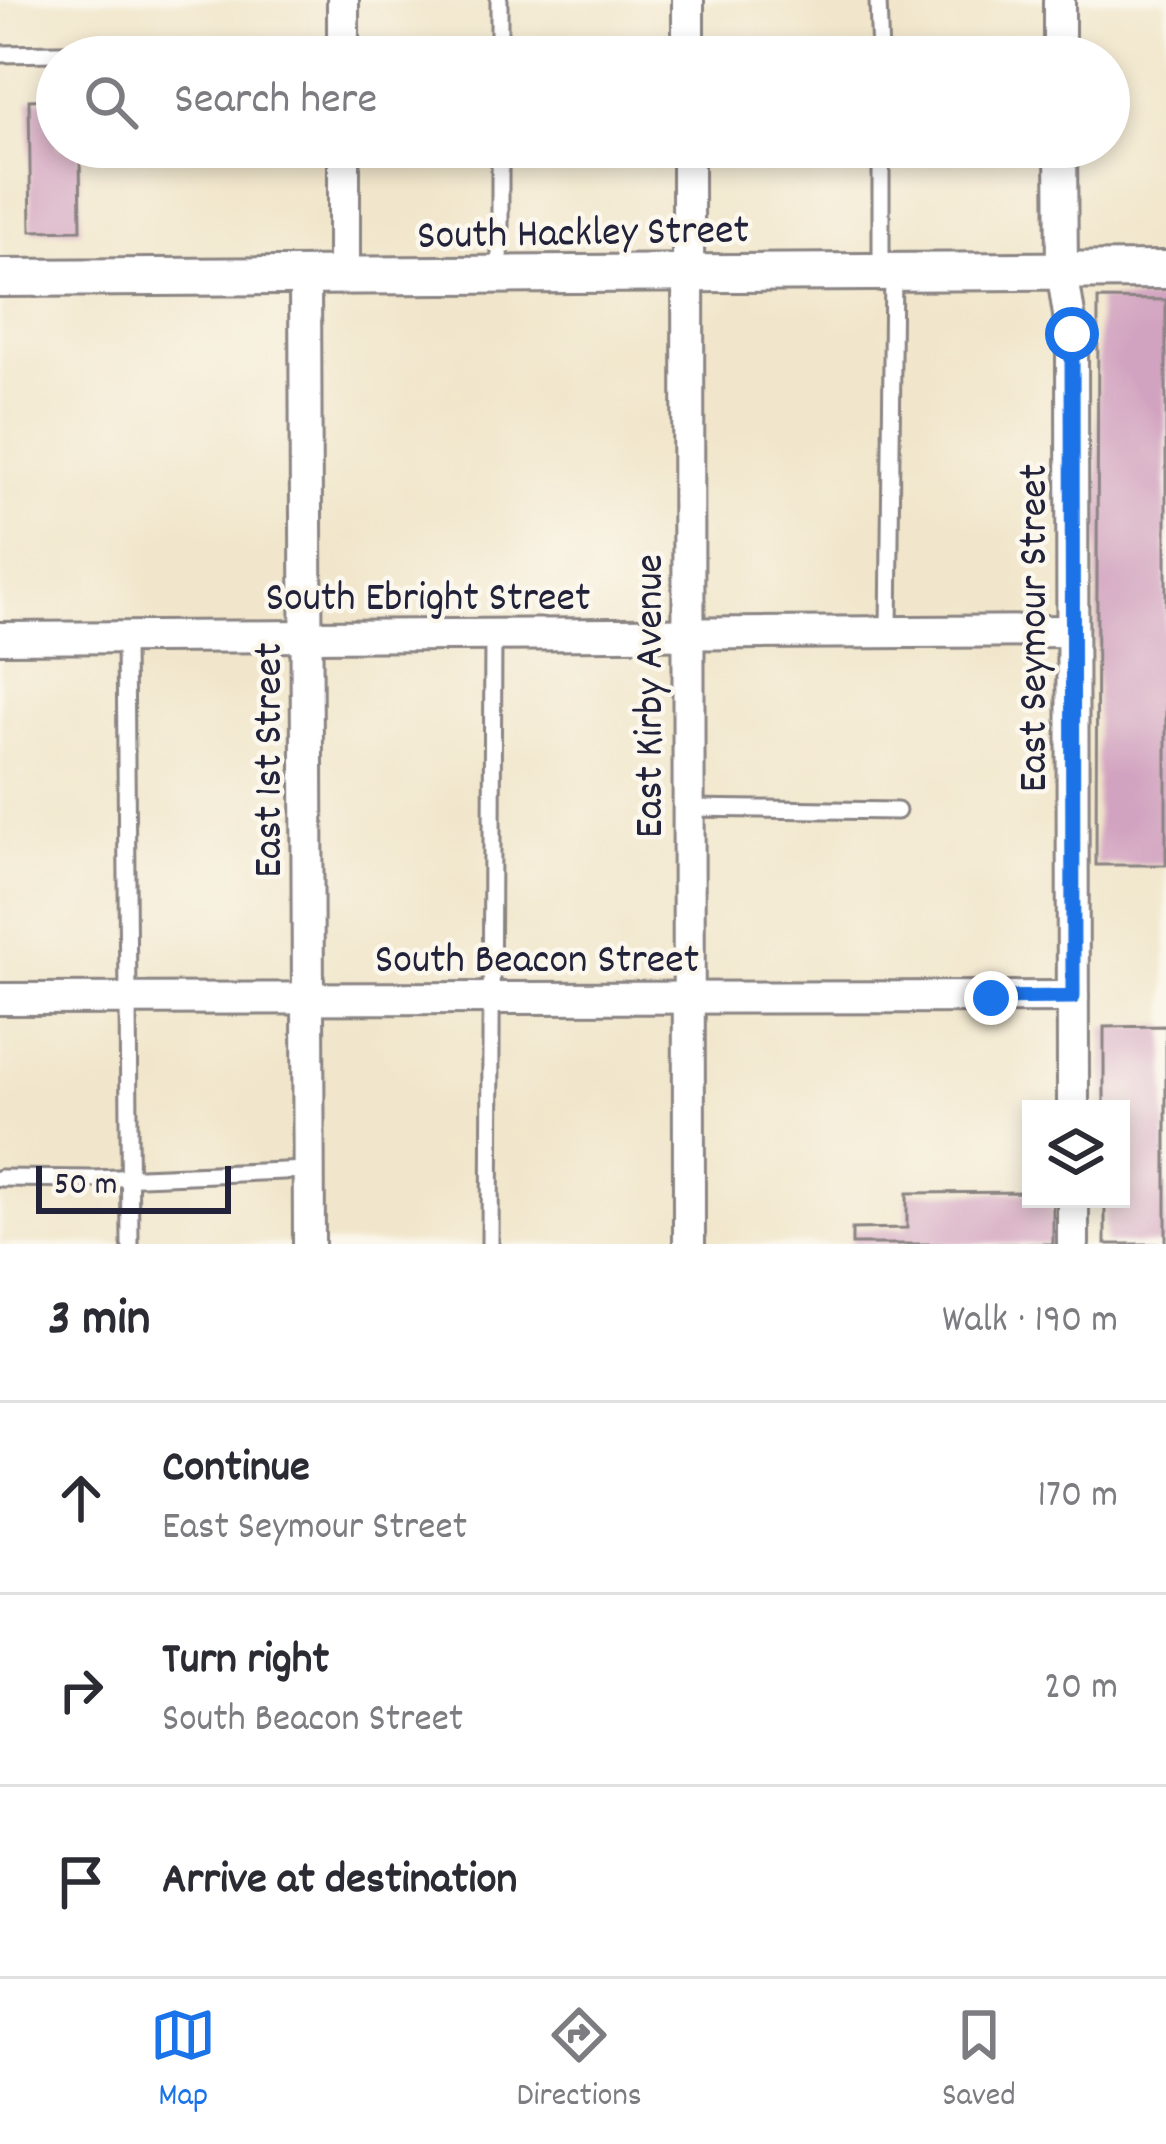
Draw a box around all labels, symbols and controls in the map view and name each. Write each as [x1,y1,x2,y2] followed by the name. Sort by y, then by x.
[36,36,1130,168] search box
[78,69,144,135] icon: search
[174,70,377,134] text: Search here
[417,203,750,269] street label: South Hackley Street
[1045,307,1099,361] route start
[1007,464,1067,792] street label: East Seymour Street
[623,554,683,838] street label: East Kirby Avenue
[266,571,591,631] street label: South Ebright Street
[242,642,302,878] street label: East 1st Street
[375,933,699,993] street label: South Beacon Street
[964,971,1018,1025] route end
[1022,1100,1130,1208] map controls
[1022,1100,1130,1208] button: layers
[36,1160,231,1213] scale bar
[54,1163,118,1210] text: 50 m
[48,1286,150,1358] text: 3 min
[942,1295,1118,1350] text: Walk · 190 m
[162,1438,310,1502] text: Continue
[48,1465,114,1531] icon: ahead
[1038,1470,1118,1525] text: 170 m
[162,1502,467,1557] text: East Seymour Street
[162,1630,329,1694] text: Turn right
[48,1657,114,1723] icon: right
[1044,1662,1118,1717] text: 20 m
[162,1694,463,1749] text: South Beacon Street
[48,1849,114,1915] icon: arrive
[162,1850,517,1914] text: Arrive at destination
[150,2002,216,2121] tab: Map
[517,2002,642,2121] tab: Directions
[942,2002,1016,2121] tab: Saved

